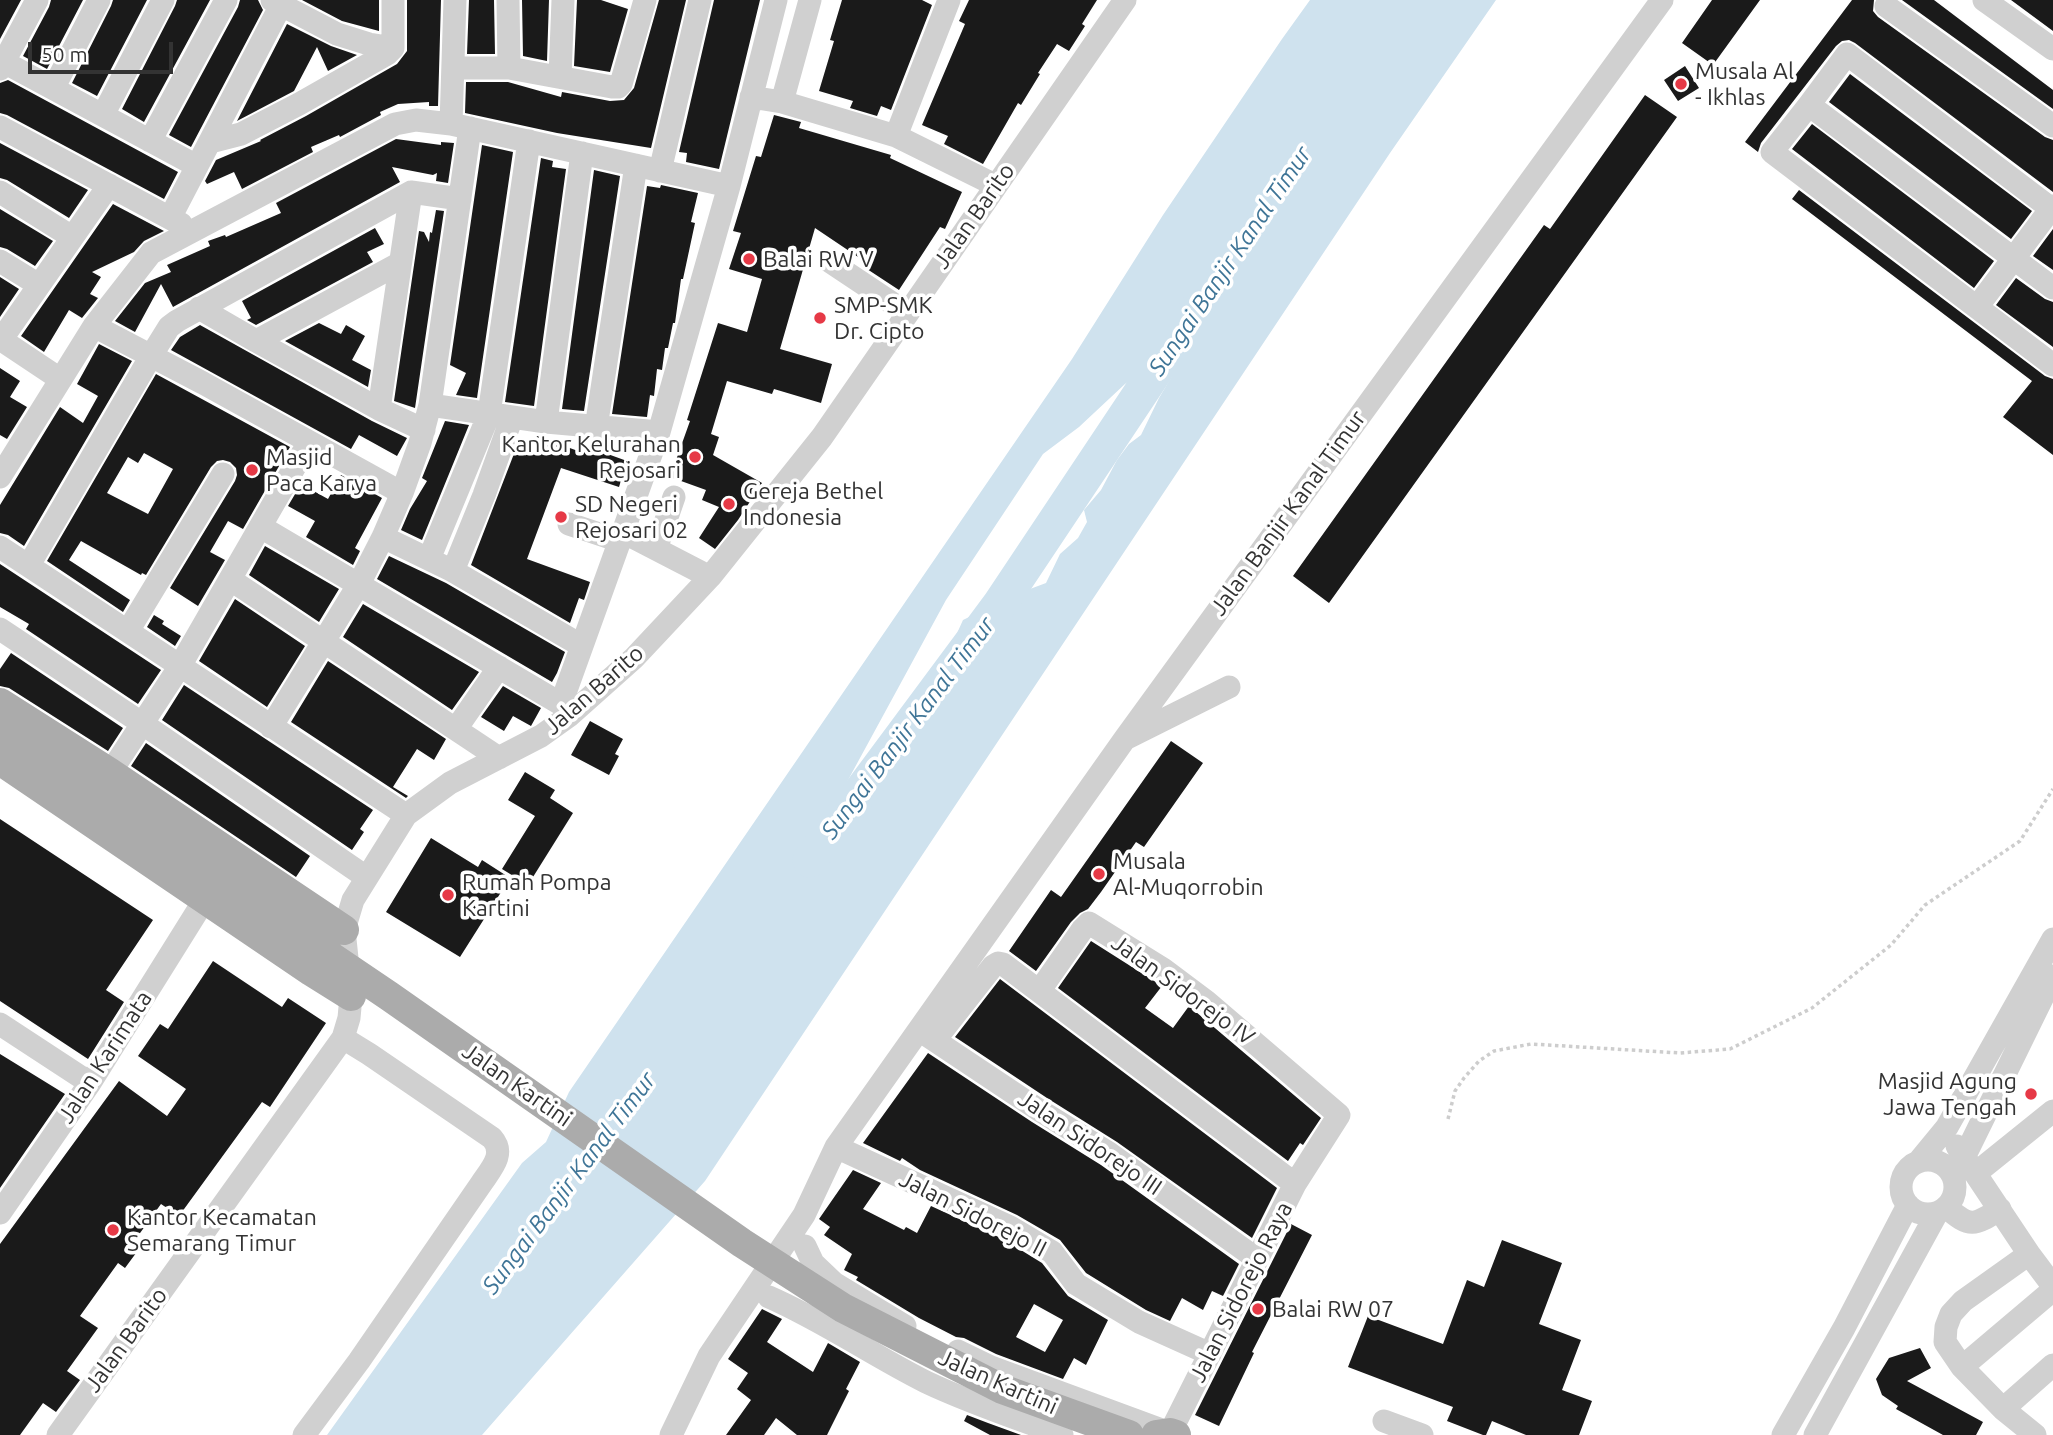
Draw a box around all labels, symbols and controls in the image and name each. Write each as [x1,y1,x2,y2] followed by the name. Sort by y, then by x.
[32,28,177,72] scale bar
[41,42,88,66] text: 50 m
[1695,57,1794,111] place label: Musala Al - Ikhlas
[1673,76,1689,92] marker: Musala Al - Ikhlas
[1142,141,1318,381] water label: Sungai Banjir Kanal Timur
[928,158,1020,274] street label: Jalan Barito
[763,245,874,273] place label: Balai RW V
[741,251,757,267] marker: Balai RW V
[834,291,932,345] place label: SMP-SMK Dr. Cipto
[812,310,828,326] marker: SMP-SMK Dr. Cipto
[1204,405,1372,621] street label: Jalan Banjir Kanal Timur
[501,430,681,484] place label: Kantor Kelurahan Rejosari
[266,443,377,497] place label: Masjid Paca Karya
[687,449,703,465] marker: Kantor Kelurahan Rejosari
[244,462,260,478] marker: Masjid Paca Karya
[743,477,883,531] place label: Gereja Bethel Indonesia
[575,490,688,544] place label: SD Negeri Rejosari 02
[721,496,737,512] marker: Gereja Bethel Indonesia
[553,509,569,525] marker: SD Negeri Rejosari 02
[815,611,1001,845] water label: Sungai Banjir Kanal Timur
[539,639,649,741] street label: Jalan Barito
[1113,847,1264,901] place label: Musala Al-Muqorrobin
[1091,866,1107,882] marker: Musala Al-Muqorrobin
[462,868,612,922] place label: Rumah Pompa Kartini
[440,887,456,903] marker: Rumah Pompa Kartini
[1106,929,1260,1051] street label: Jalan Sidorejo IV
[52,986,158,1128] street label: Jalan Karimata
[457,1037,577,1133] street label: Jalan Kartini
[476,1066,662,1300] water label: Sungai Banjir Kanal Timur
[1878,1067,2017,1121] place label: Masjid Agung Jawa Tengah
[1013,1085,1167,1201] street label: Jalan Sidorejo III
[2023,1086,2039,1102] marker: Masjid Agung Jawa Tengah
[895,1165,1051,1263] street label: Jalan Sidorejo II
[1184,1197,1298,1387] street label: Jalan Sidorejo Raya
[127,1203,317,1257] place label: Kantor Kecamatan Semarang Timur
[105,1222,121,1238] marker: Kantor Kecamatan Semarang Timur
[79,1282,173,1398] street label: Jalan Barito
[1272,1295,1394,1323] place label: Balai RW 07
[1250,1301,1266,1317] marker: Balai RW 07
[934,1344,1062,1420] street label: Jalan Kartini

